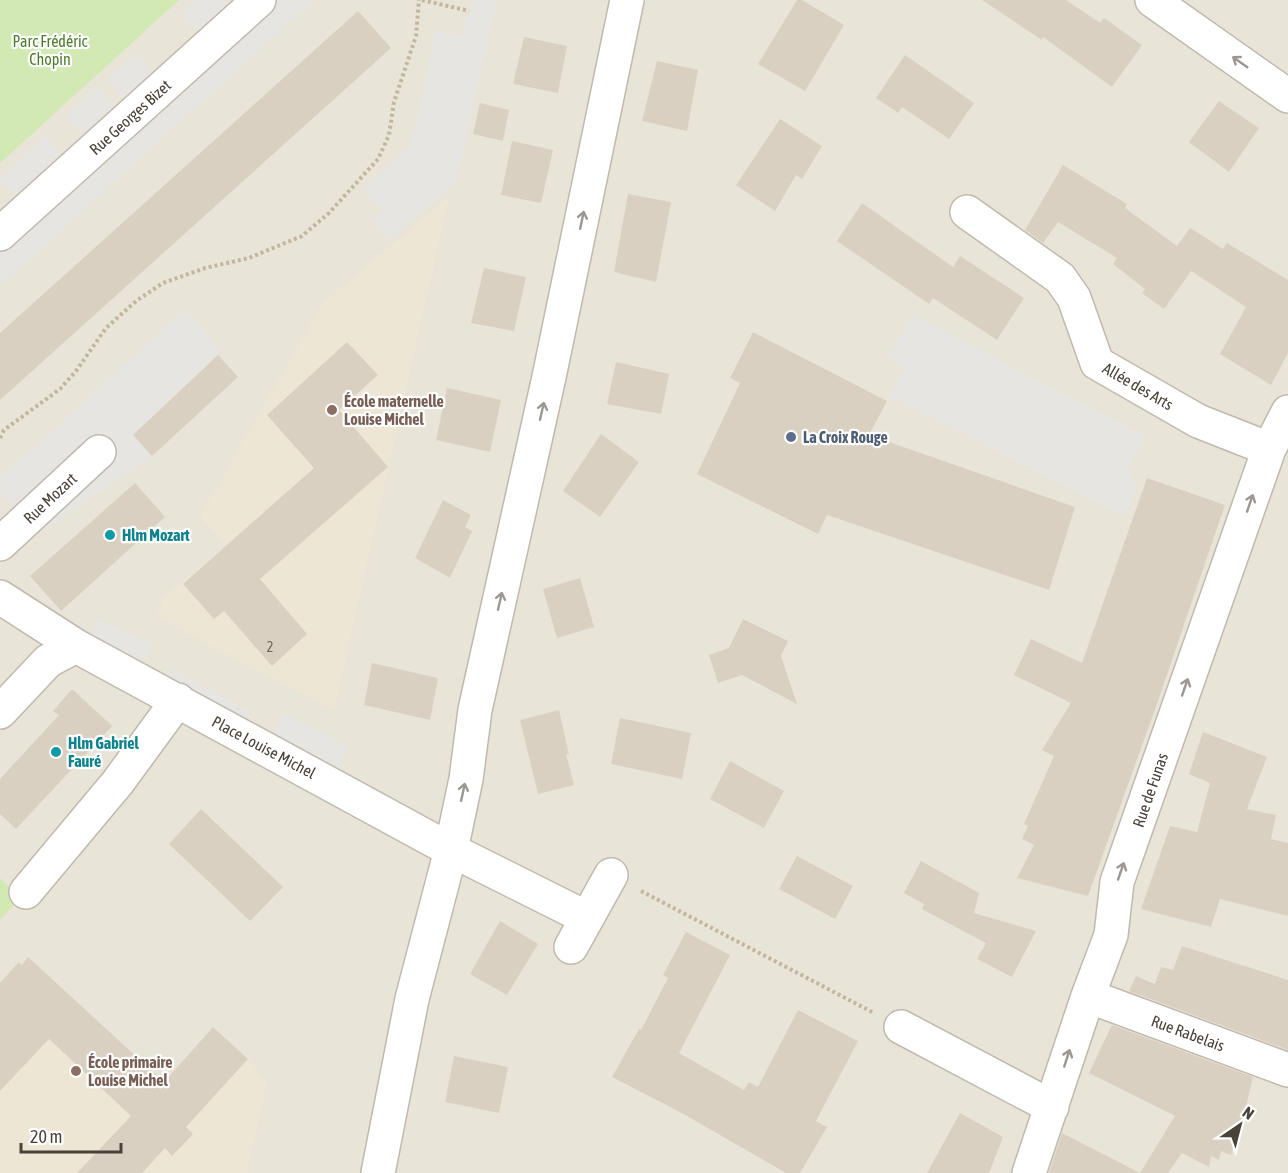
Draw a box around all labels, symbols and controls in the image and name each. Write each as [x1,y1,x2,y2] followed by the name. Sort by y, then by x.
[13,32,88,69] park label: Parc Frédéric Chopin
[1233,56,1249,69] one-way arrow
[86,76,175,159] street label: Rue Georges Bizet
[577,210,588,230] one-way arrow
[1100,359,1177,414] street label: Allée des Arts
[344,392,444,428] place label: École maternelle Louise Michel
[537,401,548,421] one-way arrow
[325,403,339,417] marker: École maternelle Louise Michel
[803,428,888,446] place label: La Croix Rouge
[784,430,798,444] marker: La Croix Rouge
[20,469,80,527] street label: Rue Mozart
[1245,494,1256,513] one-way arrow
[122,526,190,544] place label: Hlm Mozart
[103,528,117,542] marker: Hlm Mozart
[494,592,506,611] one-way arrow
[267,639,273,655] house number: 2
[1181,678,1192,697] one-way arrow
[209,712,320,782] street label: Place Louise Michel
[68,734,139,770] place label: Hlm Gabriel Fauré
[49,745,63,759] marker: Hlm Gabriel Fauré
[1129,750,1171,829] street label: Rue de Funas
[458,783,469,803] one-way arrow
[1116,862,1127,881] one-way arrow
[1149,1011,1227,1055] street label: Rue Rabelais
[1063,1049,1074,1068] one-way arrow
[88,1053,172,1089] place label: École primaire Louise Michel
[69,1064,83,1078] marker: École primaire Louise Michel
[1210,1095,1270,1155] north arrow
[1240,1103,1258,1123] text: N
[21,1116,122,1154] scale bar
[30,1126,62,1147] text: 20 m

